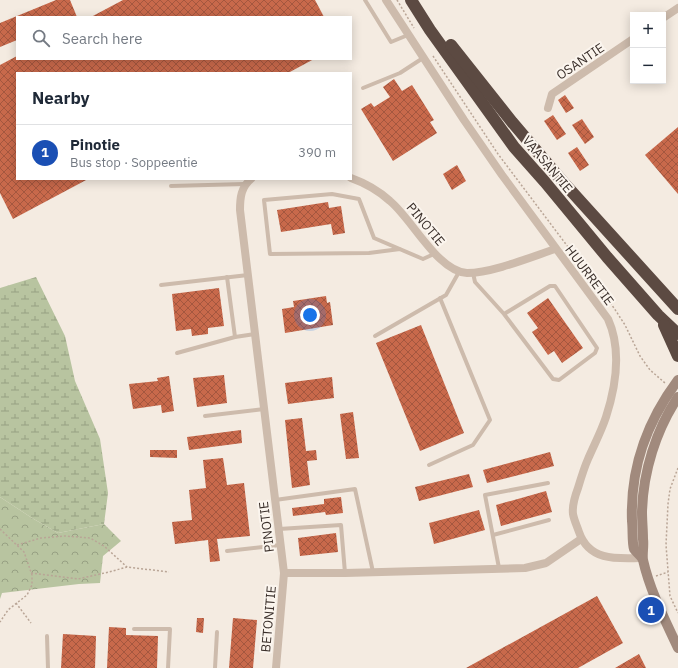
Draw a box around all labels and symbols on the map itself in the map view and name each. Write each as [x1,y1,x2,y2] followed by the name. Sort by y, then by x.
[553,39,608,84] street label: OSANTIE
[519,132,576,196] street label: VAASANTIE
[403,199,449,249] street label: PINOTIE
[561,242,618,309] street label: HUURRETIE
[300,305,320,325] your location
[255,500,278,553] street label: PINOTIE
[257,585,280,653] street label: BETONITIE
[638,595,664,625] pin: 1

